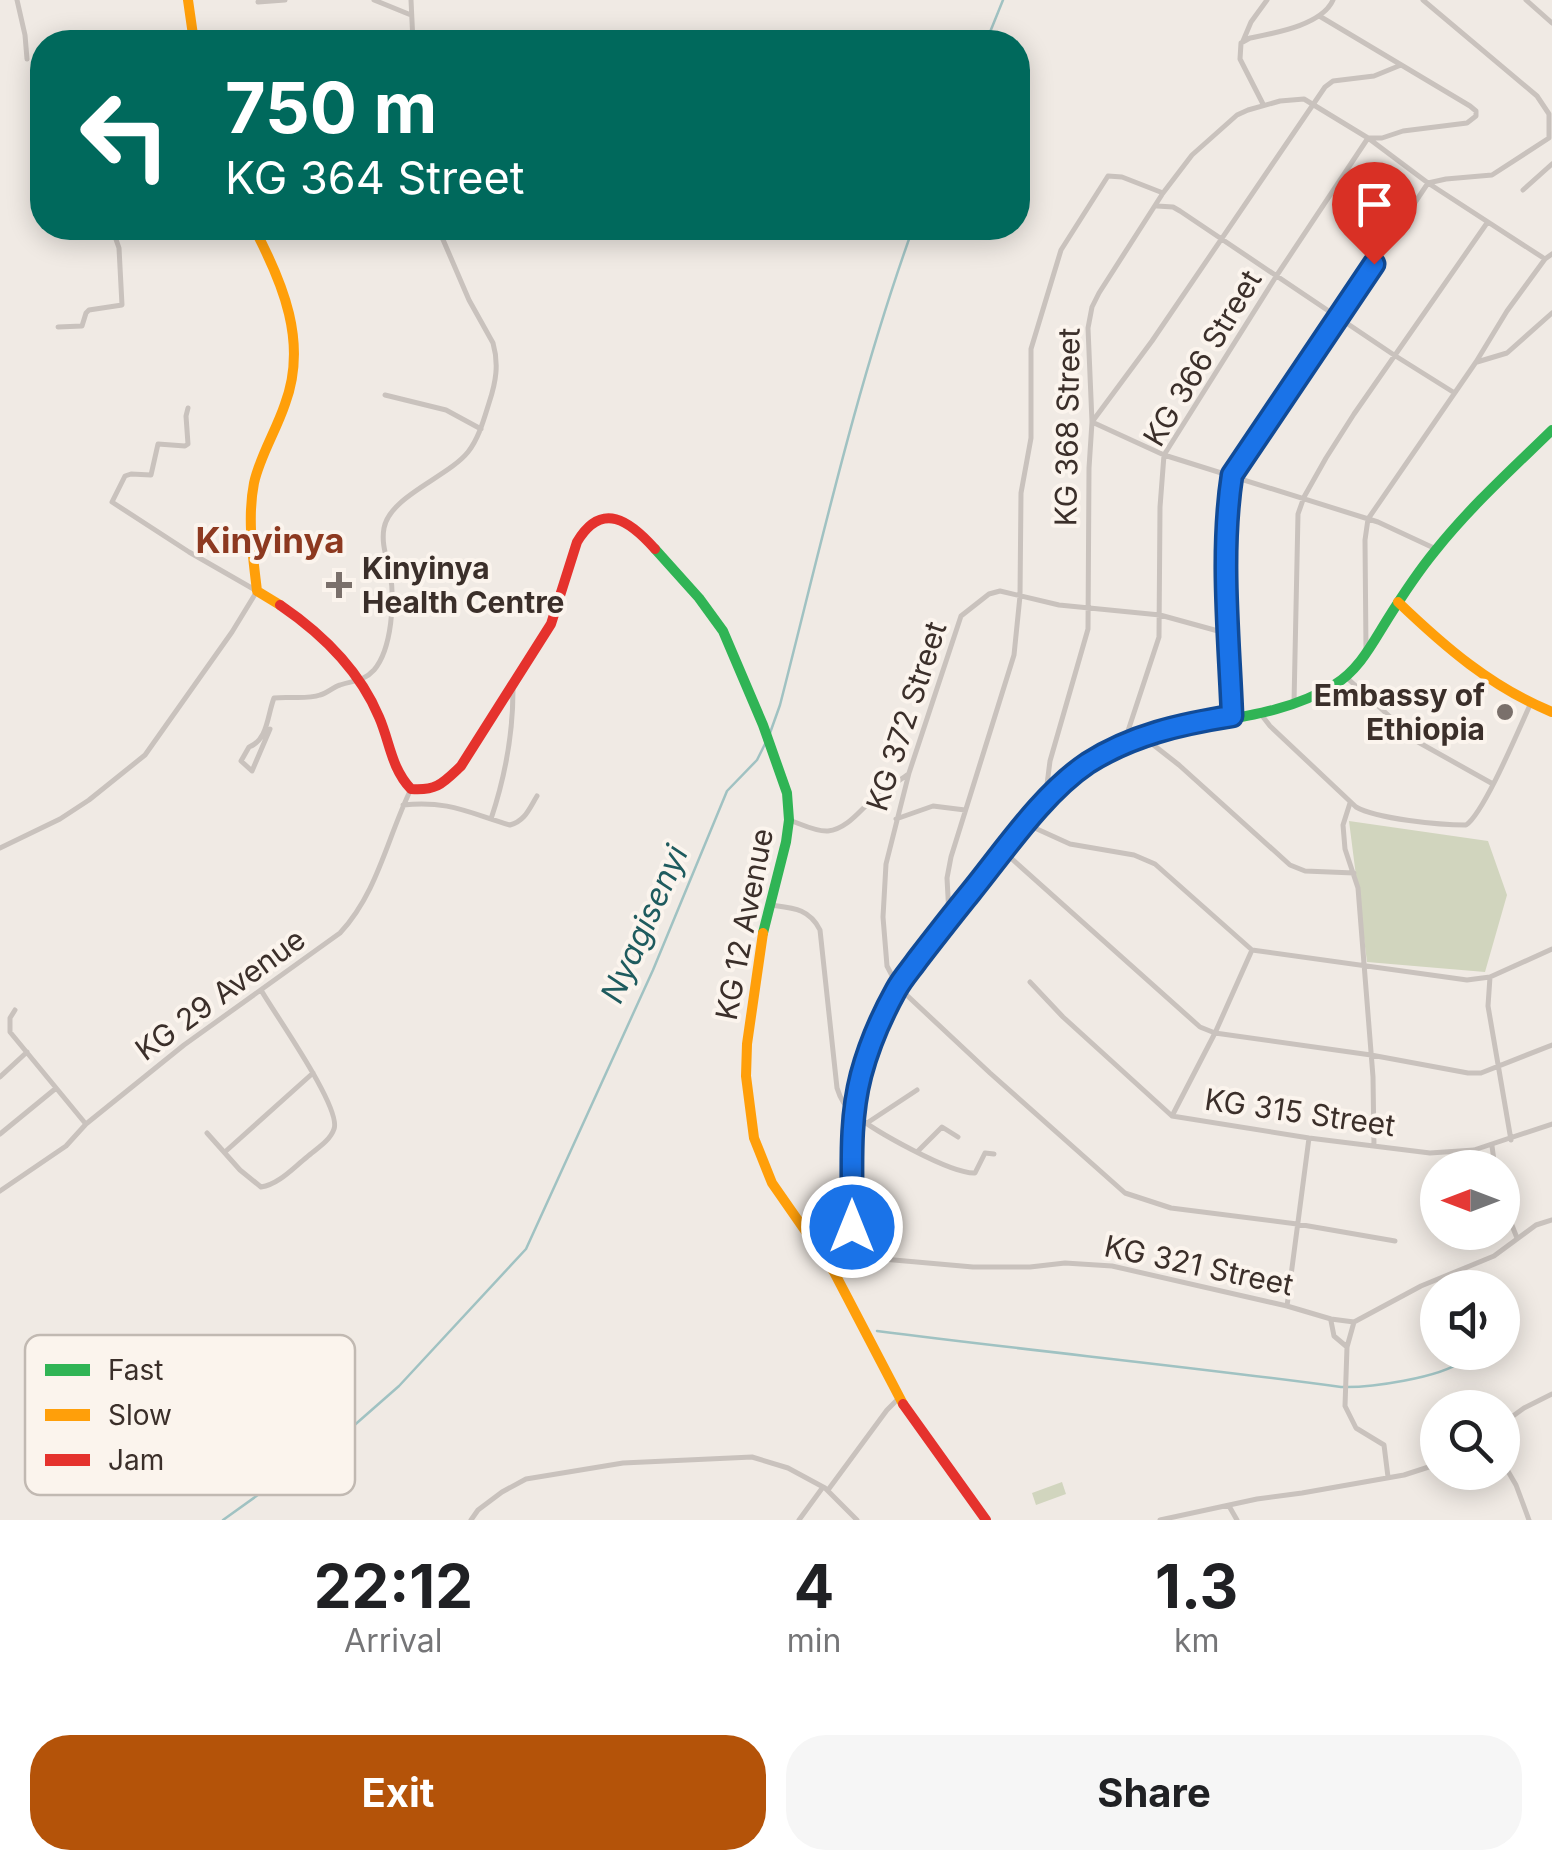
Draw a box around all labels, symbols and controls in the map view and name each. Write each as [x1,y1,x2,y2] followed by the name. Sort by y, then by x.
[225,65,437,150] text: 750 m
[60,70,190,200] icon: left
[225,150,524,205] text: KG 364 Street
[1332,162,1417,265] pin
[1347,177,1402,232] icon: arrive
[1135,263,1269,452] street label: KG 366 Street
[1047,327,1087,527] street label: KG 368 Street
[196,519,344,561] district label: Kinyinya
[362,550,565,620] place label: Kinyinya Health Centre
[326,572,352,598] marker: Kinyinya Health Centre
[858,617,954,815] street label: KG 372 Street
[1314,677,1485,747] place label: Embassy of Ethiopia
[1494,701,1516,723] marker: Embassy of Ethiopia
[708,825,780,1023] street label: KG 12 Avenue
[592,838,697,1009] water label: Nyagisenyi
[128,920,312,1068] street label: KG 29 Avenue
[1202,1081,1398,1143] street label: KG 315 Street
[1420,1150,1520,1250] north arrow
[1420,1150,1520,1490] map controls
[800,1175,904,1279] position arrow
[1101,1227,1297,1303] street label: KG 321 Street
[1420,1270,1520,1370] button: sound
[25,1335,355,1495] legend
[108,1353,164,1387] text: Fast
[1420,1390,1520,1490] button: search
[108,1398,172,1432] text: Slow
[108,1443,164,1477] text: Jam
[314,1550,473,1622] text: 22:12
[794,1550,834,1622] text: 4
[1155,1550,1238,1622] text: 1.3
[344,1621,443,1660] text: Arrival
[787,1621,841,1660] text: min
[1174,1621,1219,1660] text: km
[30,1735,766,1850] button: Exit
[786,1735,1522,1850] button: Share

